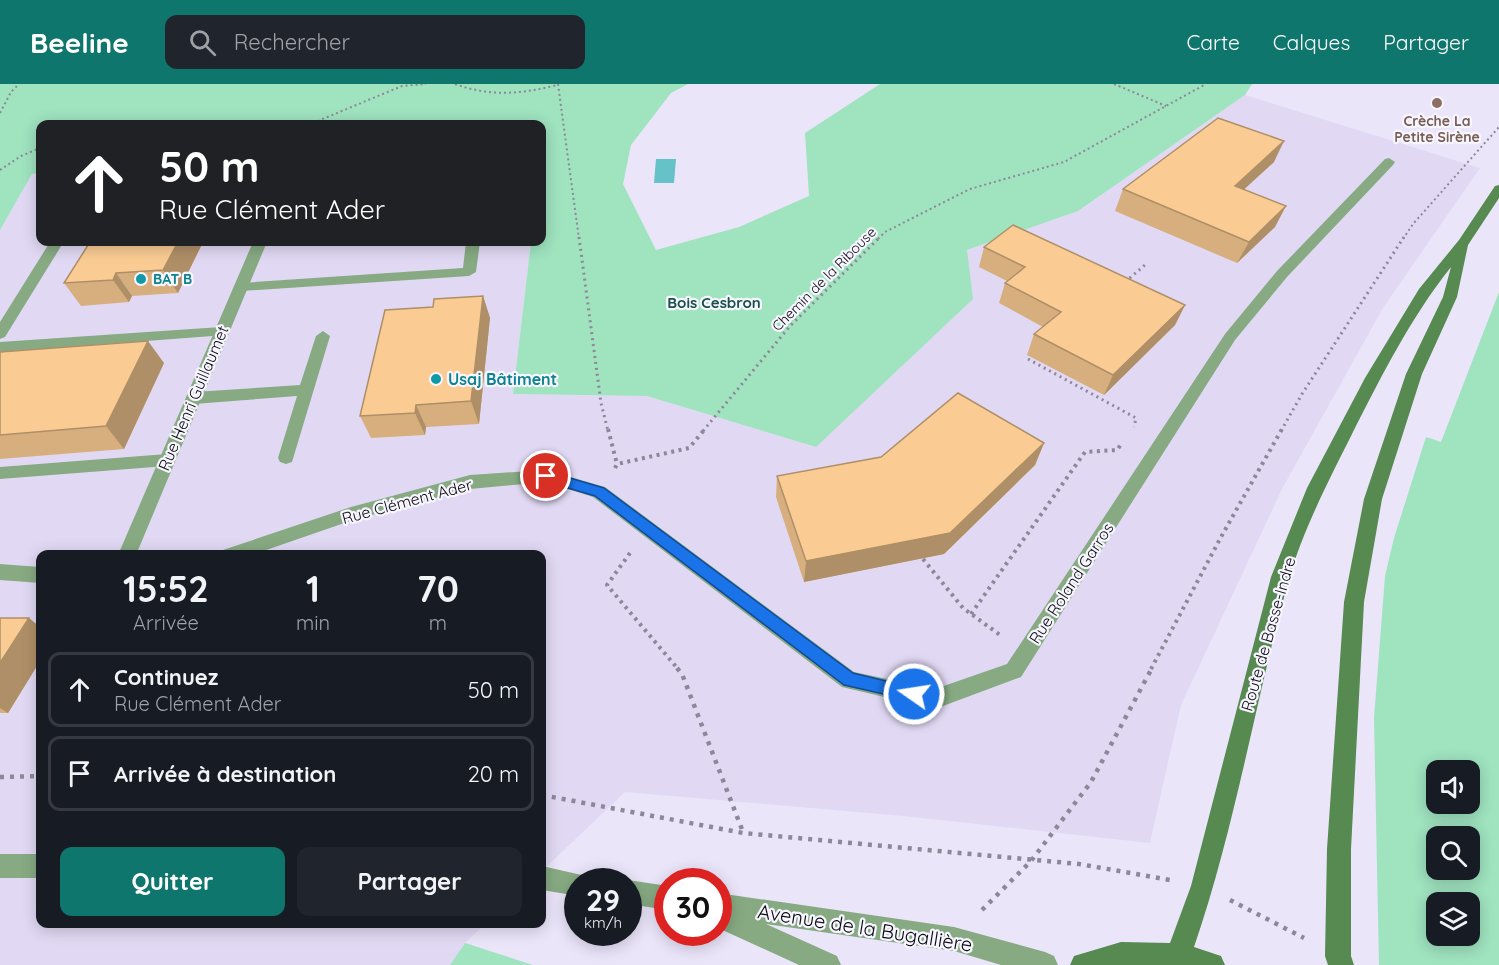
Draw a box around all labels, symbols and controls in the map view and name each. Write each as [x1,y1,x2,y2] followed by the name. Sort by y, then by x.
[165,15,585,69] search box
[30,25,129,60] text: Beeline
[186,26,219,59] icon: search
[234,28,350,56] text: Rechercher
[1186,29,1240,55] text: Carte
[1273,29,1350,55] text: Calques
[1383,29,1469,55] text: Partager
[1430,96,1444,110] marker: Crèche La Petite Sirène
[1394,112,1480,146] place label: Crèche La Petite Sirène
[159,140,259,193] text: 50 m
[60,144,138,222] icon: ahead
[159,192,385,226] text: Rue Clément Ader
[768,223,880,335] street label: Chemin de la Ribouse
[153,270,192,288] place label: BAT B
[134,272,148,286] marker: BAT B
[667,293,761,312] district label: Bois Cesbron
[153,323,233,473] street label: Rue Henri Guillaumet
[448,369,557,389] place label: Usaj Bâtiment
[429,372,443,386] marker: Usaj Bâtiment
[520,450,571,501] pin
[529,459,562,492] icon: arrive
[340,474,474,528] street label: Rue Clément Ader
[1024,519,1118,647] street label: Rue Roland Garros
[1236,555,1300,713] street label: Route de Basse-Indre
[123,566,209,611] text: 15:52
[306,566,320,611] text: 1
[417,566,459,611] text: 70
[133,610,199,635] text: Arrivée
[296,610,330,635] text: min
[429,610,447,635] text: m
[882,662,946,726] position arrow
[114,663,218,691] text: Continuez
[63,673,96,706] icon: ahead
[468,676,519,704] text: 50 m
[114,691,282,716] text: Rue Clément Ader
[63,757,96,790] icon: arrive
[114,760,336,788] text: Arrivée à destination
[468,760,519,788] text: 20 m
[1426,760,1480,946] map controls
[1426,760,1480,814] button: sound
[1426,826,1480,880] button: search
[60,847,285,916] button: Quitter
[297,847,522,916] button: Partager
[654,868,732,946] speed limit sign: 30
[586,881,620,919] text: 29
[1426,892,1480,946] button: layers
[756,898,974,957] street label: Avenue de la Bugallière
[584,913,622,932] text: km/h

